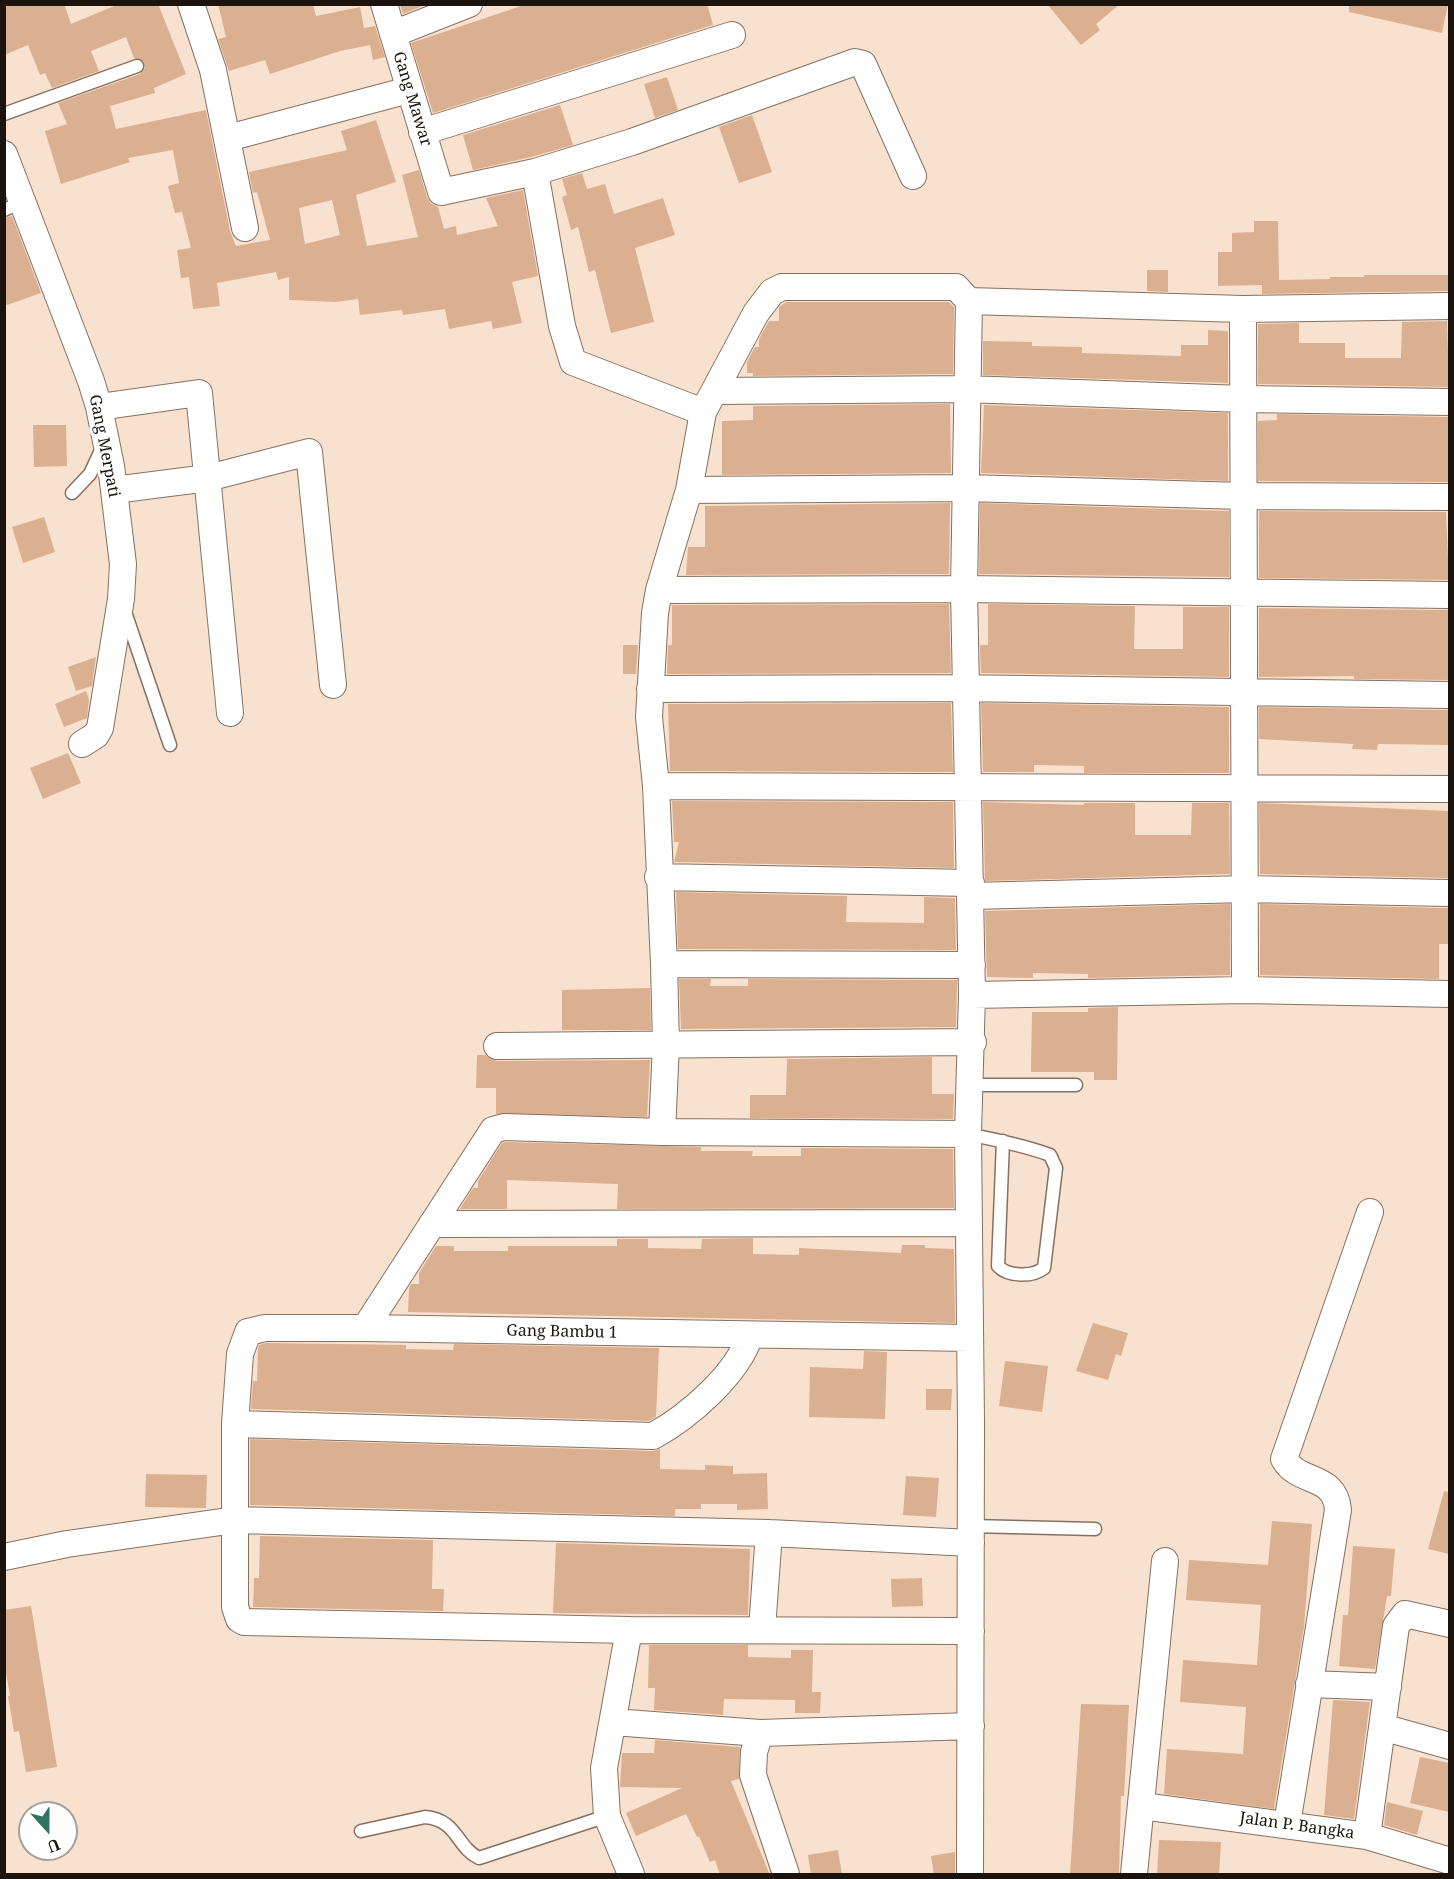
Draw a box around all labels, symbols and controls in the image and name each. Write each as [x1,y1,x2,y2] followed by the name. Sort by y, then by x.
[389,49,435,149] street label: Gang Mawar
[85,393,123,499] street label: Gang Merpati
[506,1321,618,1343] street label: Gang Bambu 1
[18,1801,78,1861] north arrow
[1238,1808,1356,1844] street label: Jalan P. Bangka
[44,1834,63,1858] text: U

